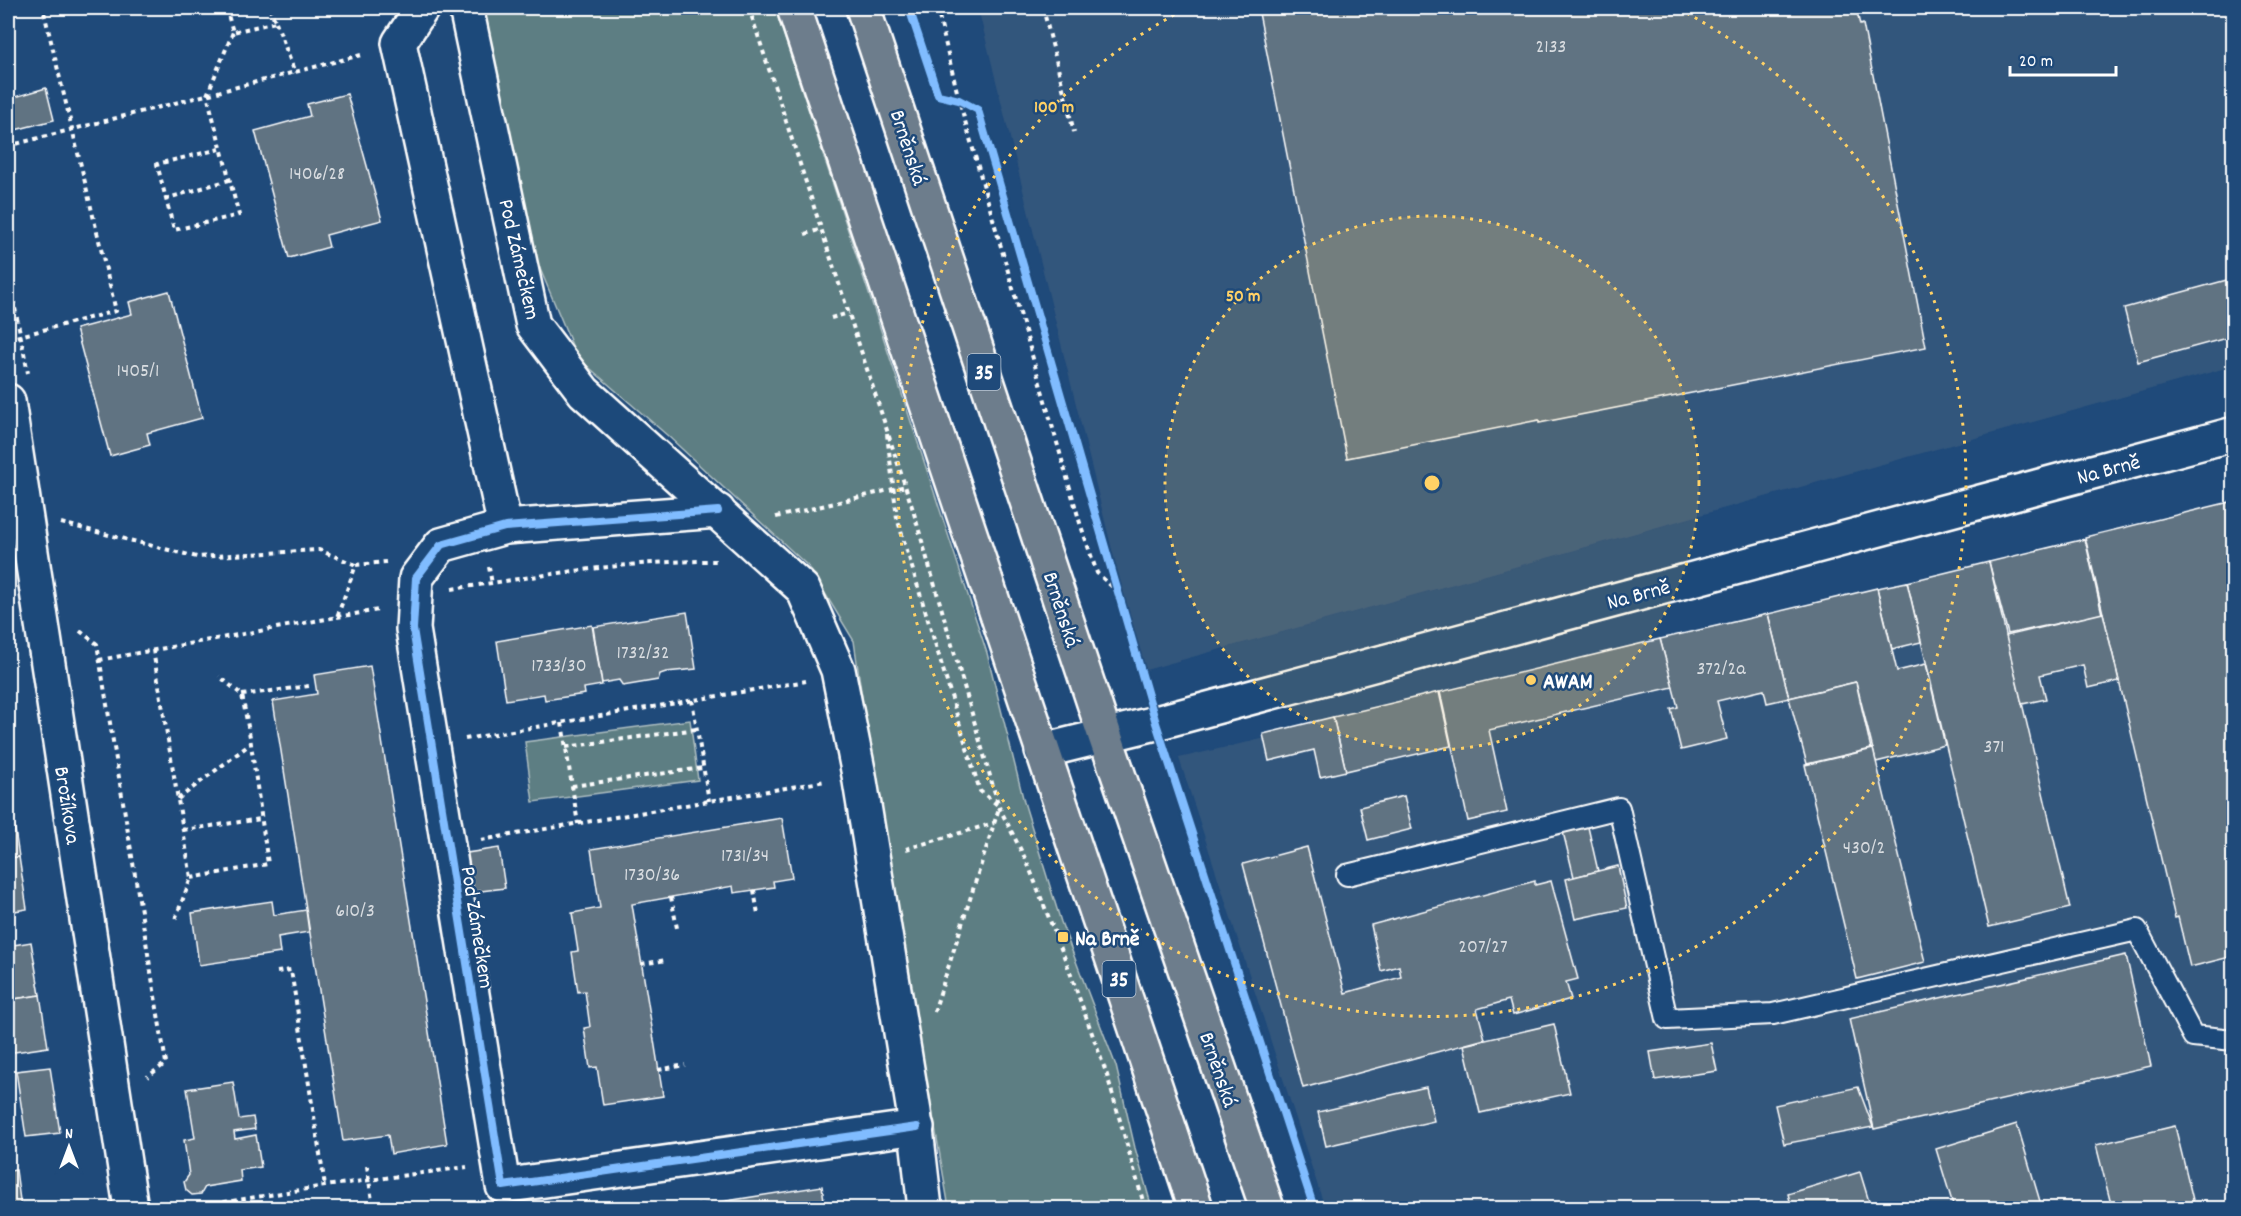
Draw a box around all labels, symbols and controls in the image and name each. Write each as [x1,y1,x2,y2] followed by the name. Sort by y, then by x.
[1536,34,1566,62] house number: 2133
[2010,39,2116,77] scale bar
[2019,50,2053,75] text: 20 m
[1034,96,1074,121] text: 100 m
[880,106,933,190] street label: Brněnská
[289,161,345,189] house number: 1406/28
[489,196,547,323] street label: Pod Zámečkem
[1226,285,1260,310] text: 50 m
[968,354,1000,390] road number: 35
[117,358,159,386] house number: 1405/1
[2074,448,2144,495] street label: Na Brně
[1422,473,1442,493] centre of rings
[1033,568,1086,652] street label: Brněnská
[1604,573,1674,620] street label: Na Brně
[617,640,669,668] house number: 1732/32
[531,653,587,681] house number: 1733/30
[1696,656,1746,684] house number: 372/2a
[1543,668,1593,699] place label: AWAM
[1524,673,1538,687] marker: AWAM
[1984,734,2004,762] house number: 371
[44,764,87,847] street label: Brožíkova
[1843,835,1885,863] house number: 430/2
[721,843,769,871] house number: 1731/34
[624,862,680,890] house number: 1730/36
[451,864,500,991] street label: Pod Zámečkem
[335,898,375,926] house number: 610/3
[1075,925,1140,956] place label: Na Brně
[1056,930,1070,944] marker: Na Brně
[1458,934,1508,962] house number: 207/27
[1102,961,1136,997] road number: 35
[1189,1028,1244,1112] street label: Brněnská
[39,1117,99,1177] north arrow
[65,1123,73,1146] text: N

